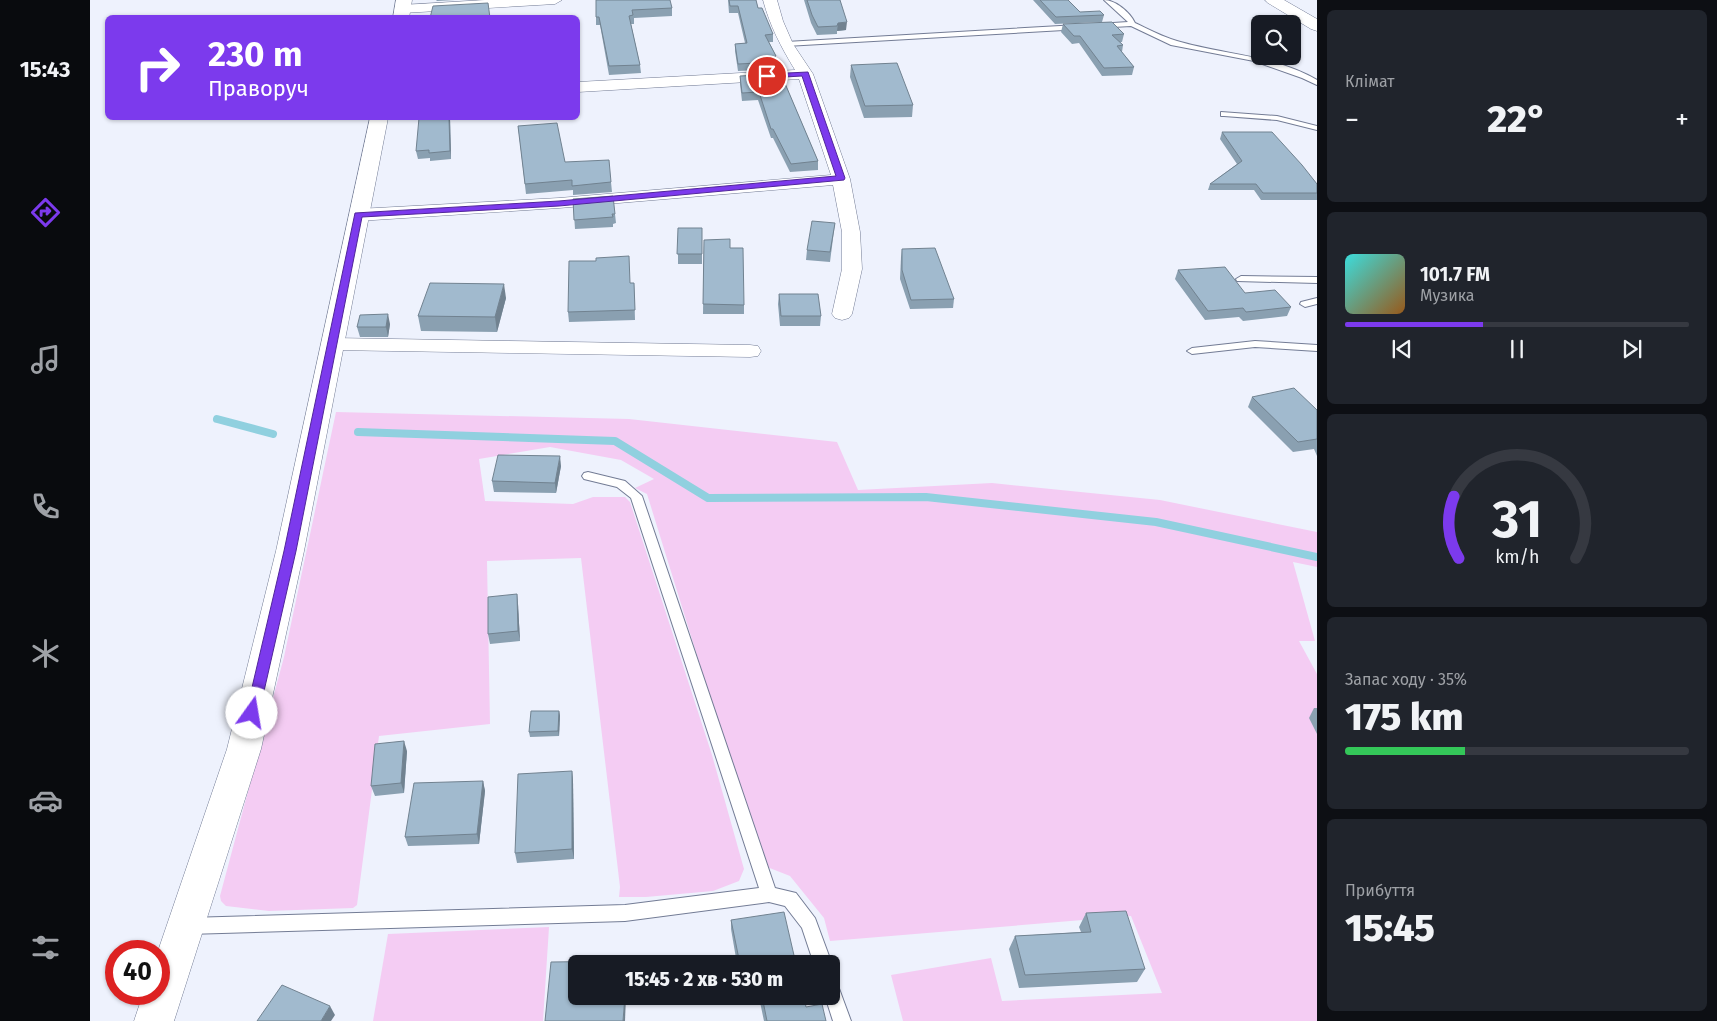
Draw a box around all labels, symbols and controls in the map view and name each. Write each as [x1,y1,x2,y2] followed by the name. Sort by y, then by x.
[1251,15,1301,65] map controls
[1251,15,1301,65] button: search
[208,33,302,75] text: 230 m
[125,35,190,100] icon: right
[746,55,788,97] pin
[20,56,70,83] text: 15:43
[753,62,781,90] icon: arrive
[1345,72,1395,91] text: Клімат
[208,75,309,102] text: Праворуч
[1487,96,1547,142] text: 22°
[1345,103,1359,136] text: −
[1675,103,1689,136] text: +
[28,195,63,230] icon: directions
[1420,263,1490,286] text: 101.7 FM
[1420,286,1475,305] text: Музика
[1388,335,1416,363] icon: previous
[1503,335,1531,363] icon: pause
[1618,335,1646,363] icon: next
[28,342,63,377] icon: music
[1491,488,1542,551] text: 31
[28,489,63,524] icon: phone
[1495,546,1539,568] text: km/h
[28,636,63,671] icon: climate
[1345,670,1467,689] text: Запас ходу · 35%
[225,686,277,738] position arrow
[1345,694,1463,740] text: 175 km
[28,783,63,818] icon: car
[1345,881,1415,900] text: Прибуття
[1345,905,1435,951] text: 15:45
[28,930,63,965] icon: filters
[105,940,170,1005] speed limit sign: 40
[625,968,783,991] text: 15:45 · 2 хв · 530 m

